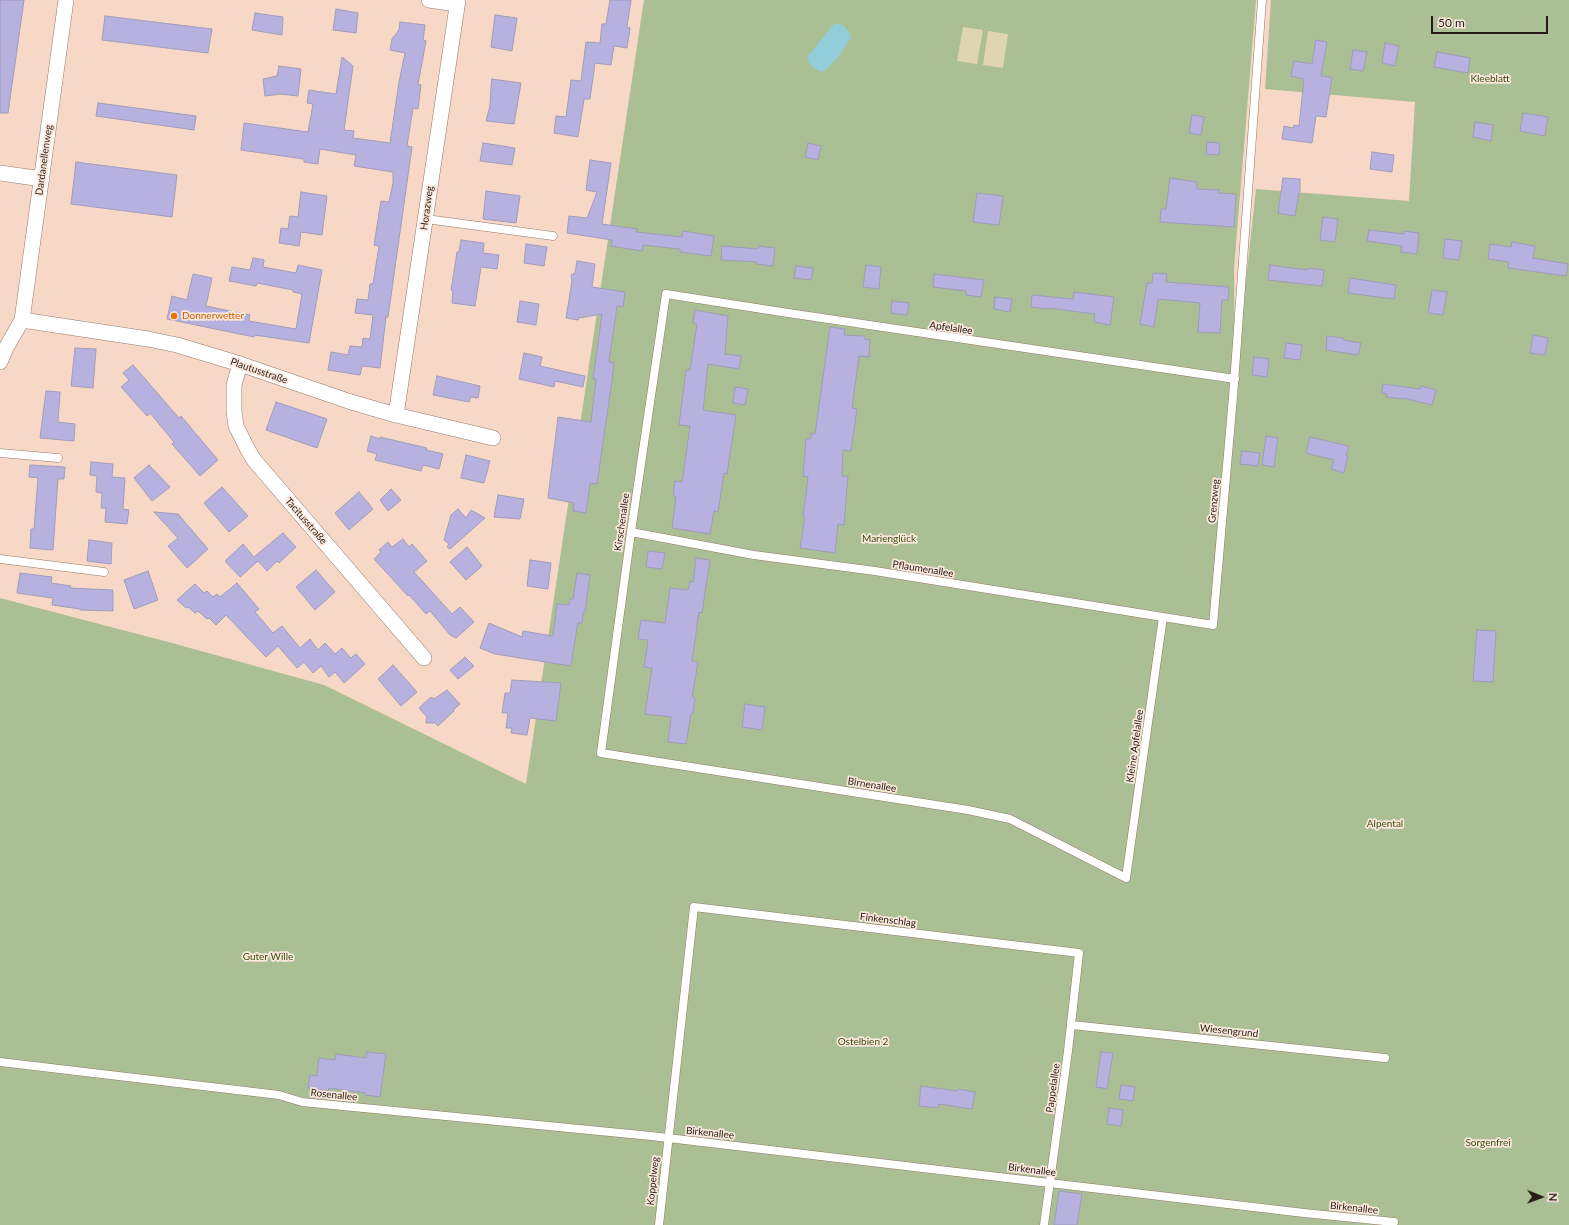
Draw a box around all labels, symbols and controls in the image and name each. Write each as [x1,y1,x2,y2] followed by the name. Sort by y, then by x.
[1433,8,1550,34] scale bar
[1438,15,1465,30] text: 50 m
[1470,73,1510,85] park label: Kleeblatt
[33,124,55,196] street label: Dardanellenweg
[418,185,436,231] street label: Horazweg
[182,310,244,322] place label: Donnerwetter
[169,311,179,321] marker: Donnerwetter
[929,319,973,337] street label: Apfelallee
[229,356,289,386] street label: Plautusstraße
[1206,478,1222,524] street label: Grenzweg
[612,492,632,552] street label: Kirschenallee
[282,495,330,547] street label: Tacitusstraße
[862,533,916,545] park label: Marienglück
[892,558,954,580] street label: Pflaumenallee
[1124,709,1146,783] street label: Kleine Apfelallee
[847,775,897,795] street label: Birnenallee
[1367,818,1403,830] park label: Alpental
[859,911,917,929] street label: Finkenschlag
[243,951,293,963] park label: Guter Wille
[1199,1022,1259,1040] street label: Wiesengrund
[838,1036,888,1048] park label: Ostelbien 2
[1044,1062,1062,1114] street label: Pappelallee
[310,1087,358,1103] street label: Rosenallee
[685,1125,735,1141] street label: Birkenallee
[1465,1137,1511,1149] park label: Sorgenfrei
[644,1156,662,1206] street label: Koppelweg
[1007,1161,1057,1179] street label: Birkenallee
[1521,1177,1561,1217] north arrow
[1547,1193,1560,1202] text: N
[1329,1200,1379,1216] street label: Birkenallee

